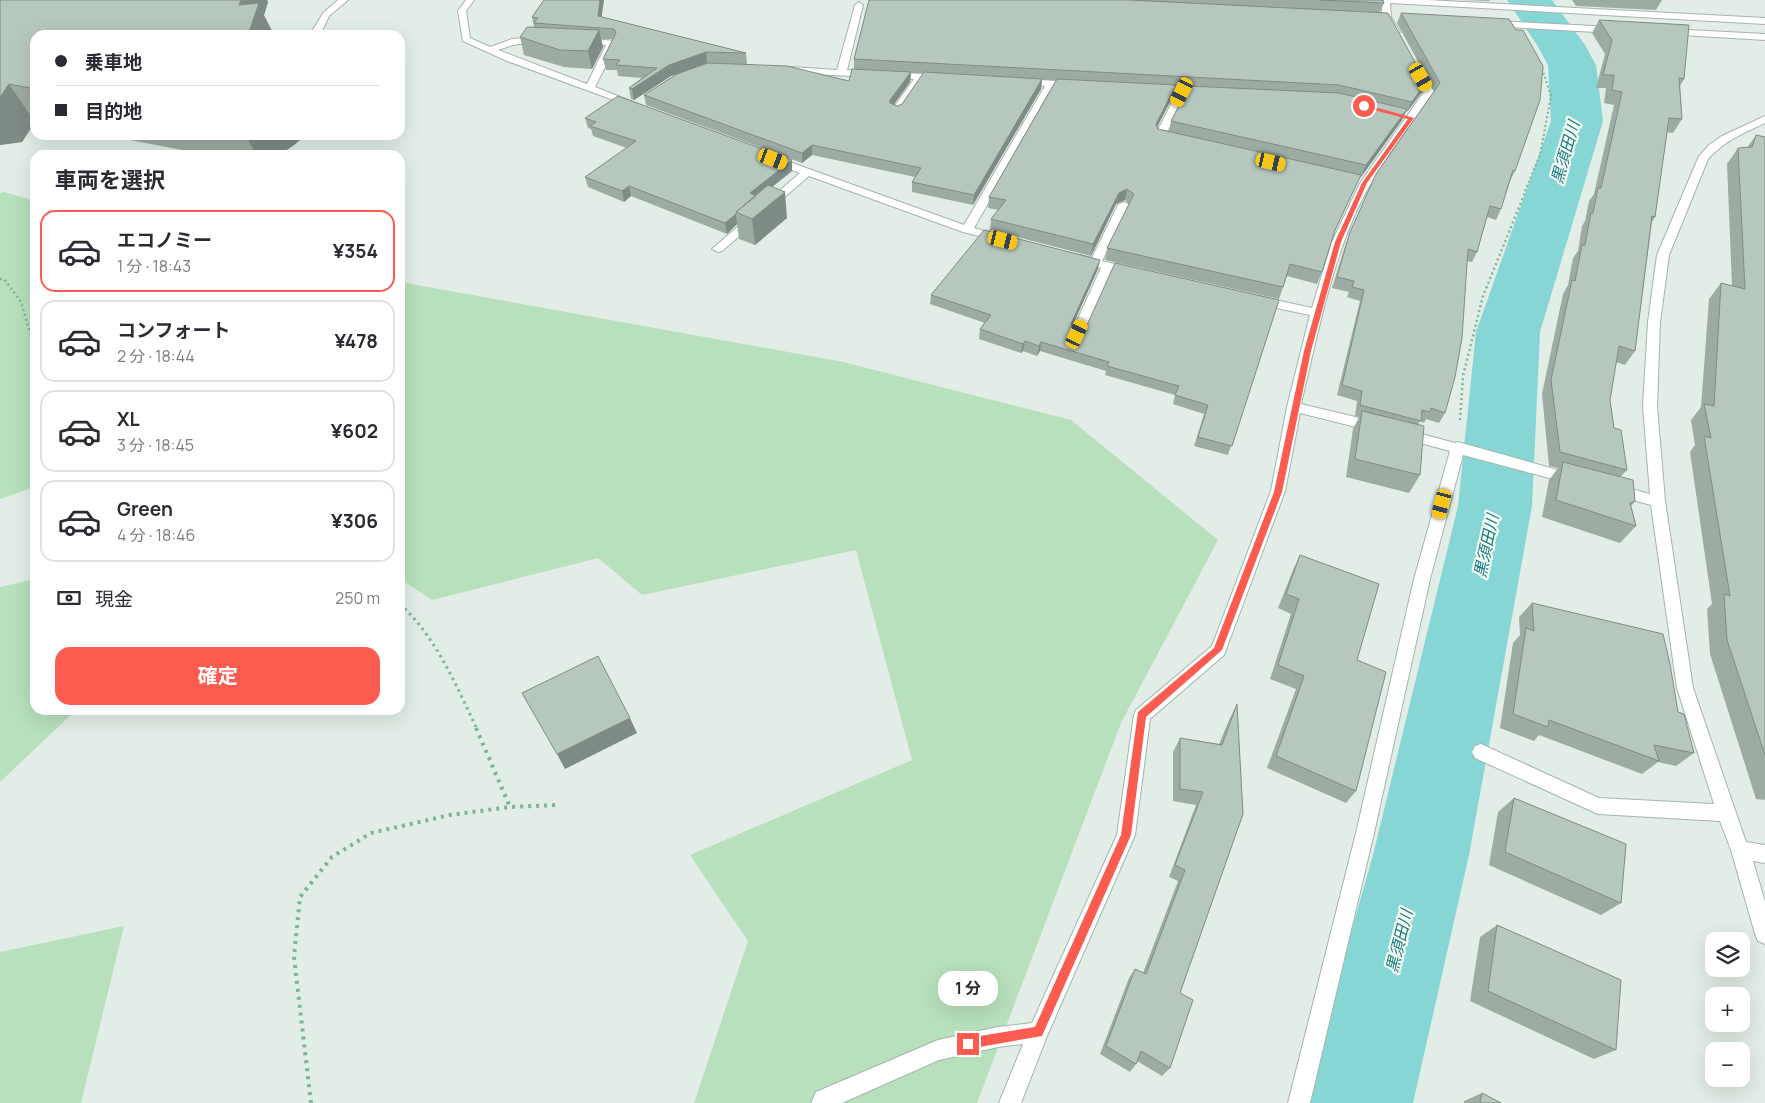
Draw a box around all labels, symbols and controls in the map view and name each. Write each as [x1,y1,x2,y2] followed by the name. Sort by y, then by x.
[85,49,142,75] text: 乗車地
[1407,60,1434,94] car
[1168,75,1195,109] car
[1353,95,1375,117] route start
[85,98,142,124] text: 目的地
[1546,116,1585,186] water label: 黒須田川
[756,147,789,171] car
[1254,151,1287,173] car
[55,165,165,195] text: 車両を選択
[117,227,212,253] text: エコノミー
[57,229,102,274] icon: car
[986,229,1019,251] car
[333,238,378,264] text: ¥354
[117,255,191,277] text: 1 分 · 18:43
[117,317,230,343] text: コンフォート
[1063,317,1090,351] car
[57,319,102,364] icon: car
[334,328,378,354] text: ¥478
[117,345,195,367] text: 2 分 · 18:44
[117,406,140,432] text: XL
[57,409,102,454] icon: car
[331,418,378,444] text: ¥602
[117,434,194,456] text: 3 分 · 18:45
[1430,488,1453,520] car
[117,496,173,522] text: Green
[57,499,102,544] icon: car
[331,508,378,534] text: ¥306
[1469,510,1504,580] water label: 黒須田川
[117,524,195,546] text: 4 分 · 18:46
[55,584,83,612] icon: cash
[95,586,133,612] text: 現金
[335,587,380,609] text: 250 m
[55,647,380,705] button: 確定
[1381,905,1418,975] water label: 黒須田川
[1705,932,1750,1087] map controls
[1705,932,1750,977] button: layers
[938,972,998,1006] callout: 1 分
[955,977,981,999] text: 1 分
[1705,987,1750,1032] button: +
[957,1033,979,1055] route end
[1705,1042,1750,1087] button: −

